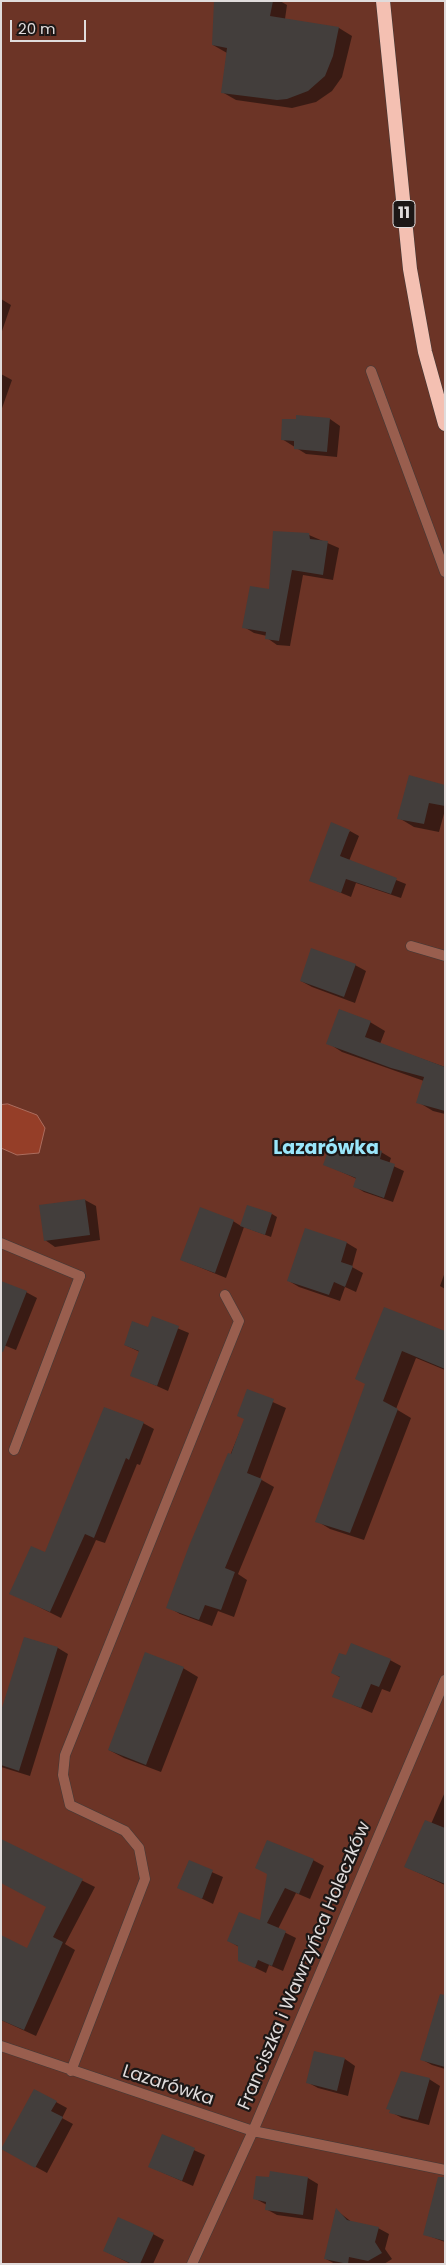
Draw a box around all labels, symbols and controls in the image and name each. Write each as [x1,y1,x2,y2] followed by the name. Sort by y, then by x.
[12,10,89,42] scale bar
[18,18,56,39] text: 20 m
[393,200,415,228] road number: 11
[273,1138,379,1160] district label: Lazarówka
[234,1819,376,2113] street label: Franciszka i Wawrzyńca Holeczków
[120,2061,216,2111] street label: Lazarówka

